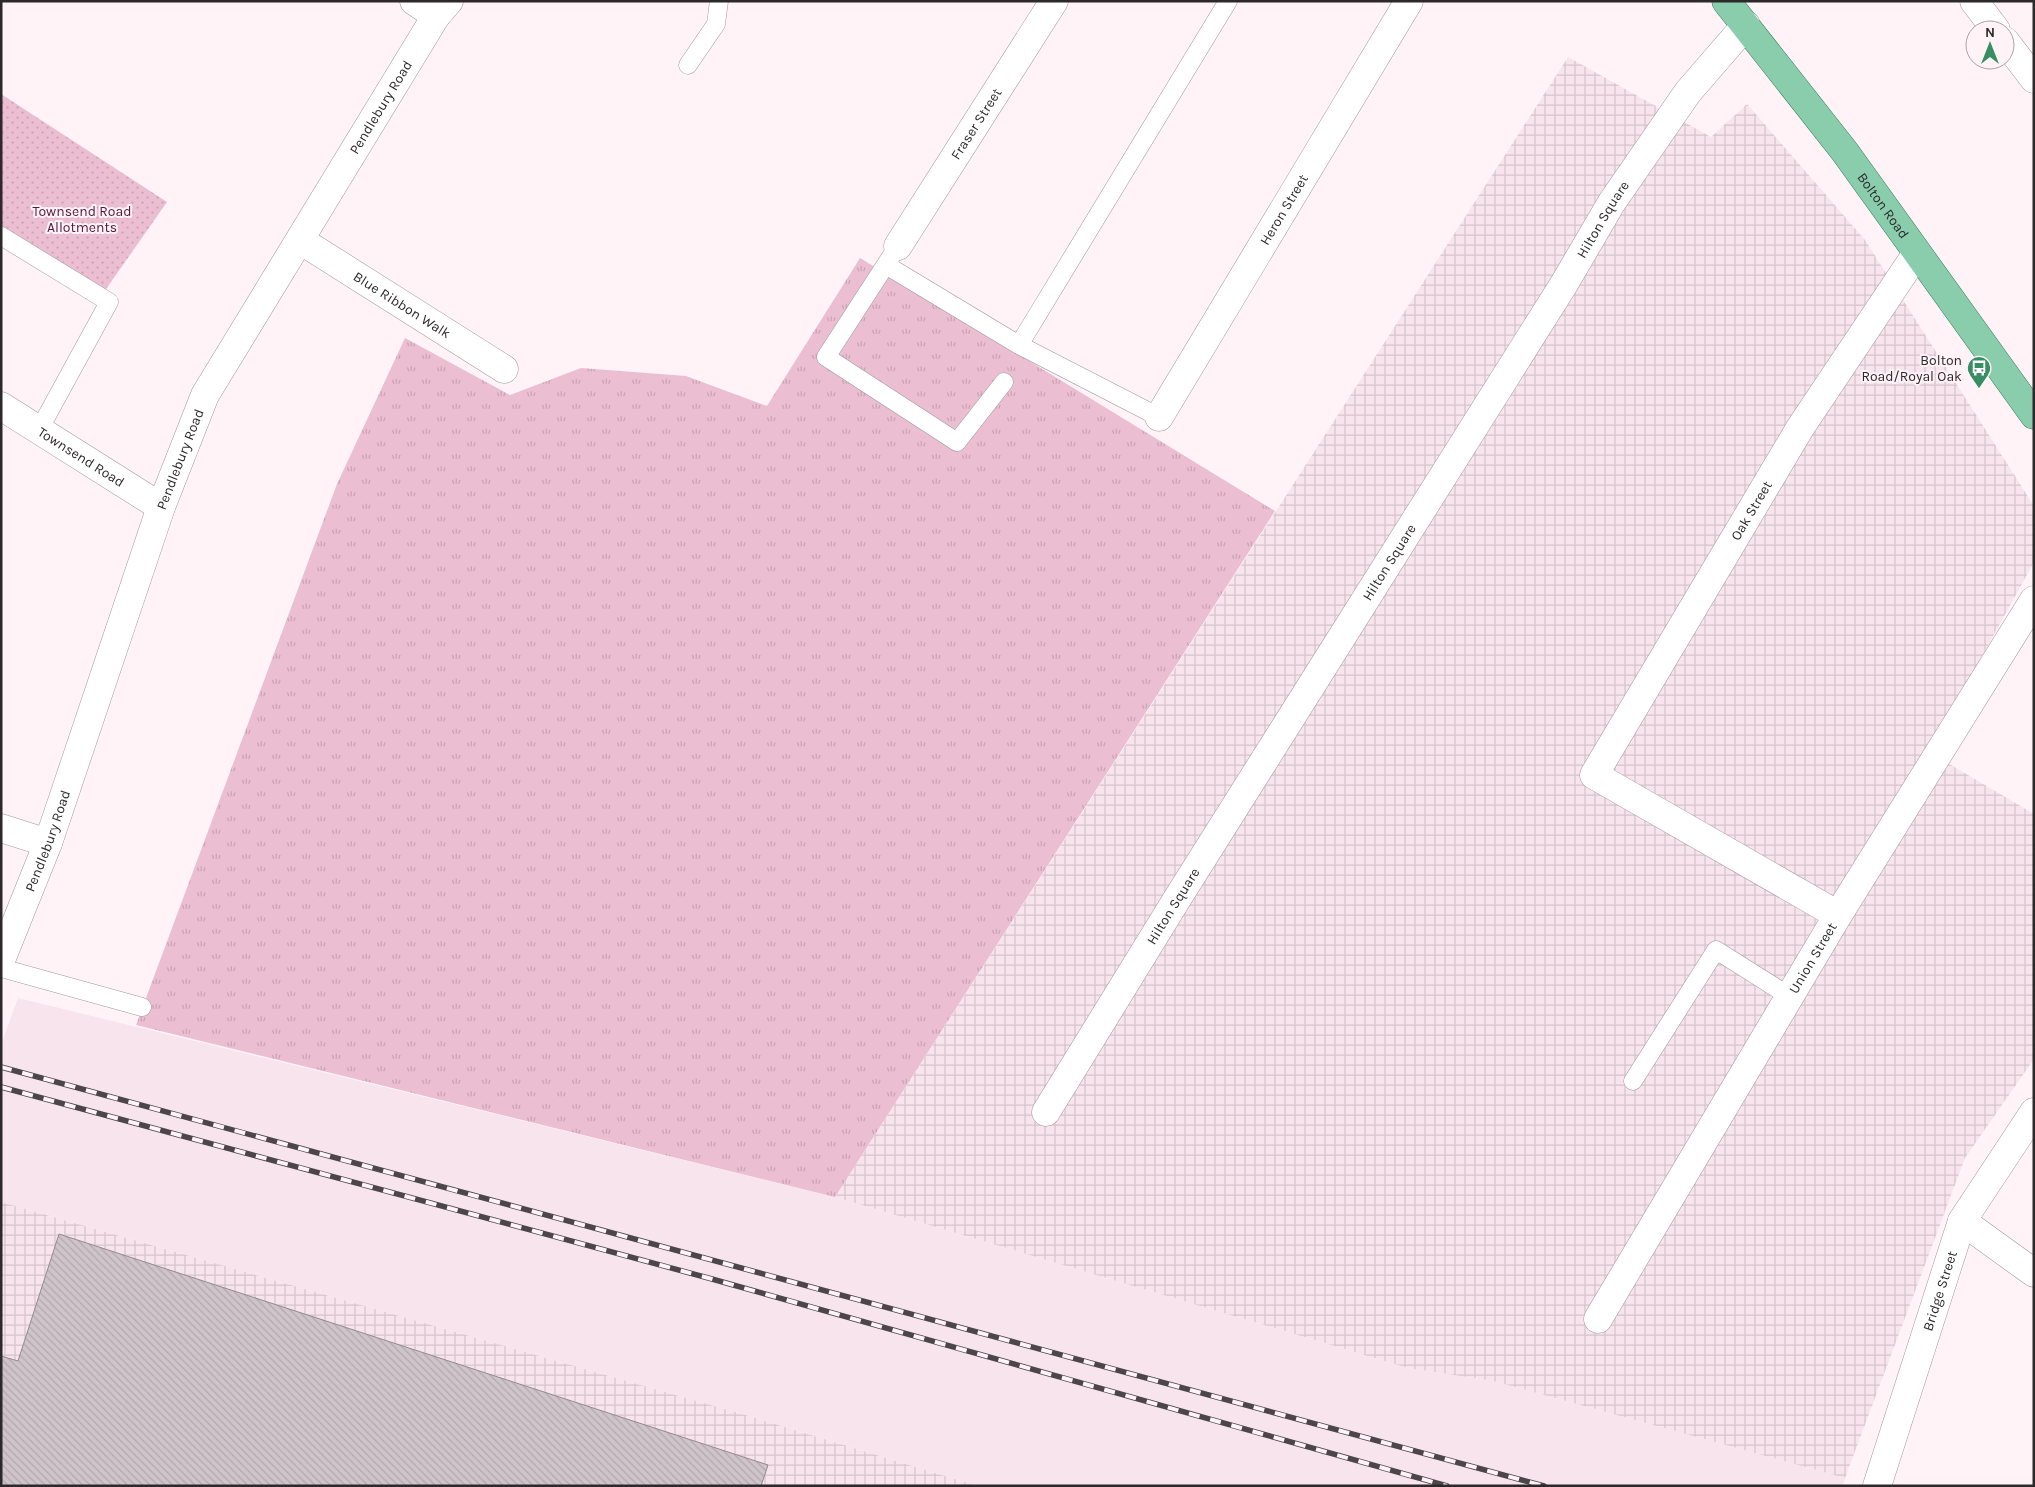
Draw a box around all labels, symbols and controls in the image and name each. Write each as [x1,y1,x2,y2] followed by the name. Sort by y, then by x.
[1965,20,2015,70] north arrow
[1985,24,1995,41] text: N
[346,57,416,157] street label: Pendlebury Road
[947,85,1005,163] street label: Fraser Street
[1854,169,1912,242] street label: Bolton Road
[1256,171,1312,248] street label: Heron Street
[1573,178,1633,261] street label: Hilton Square
[33,203,132,236] park label: Townsend Road Allotments
[350,268,454,342] street label: Blue Ribbon Walk
[1861,352,1962,385] place label: Bolton Road/Royal Oak
[1966,355,1992,389] bus stop icon: Bolton Road/Royal Oak
[153,407,208,512] street label: Pendlebury Road
[35,424,127,491] street label: Townsend Road
[1727,478,1776,544] street label: Oak Street
[1359,521,1420,604] street label: Hilton Square
[21,788,74,894] street label: Pendlebury Road
[1143,865,1204,948] street label: Hilton Square
[1785,920,1841,997] street label: Union Street
[1919,1249,1961,1333] street label: Bridge Street

